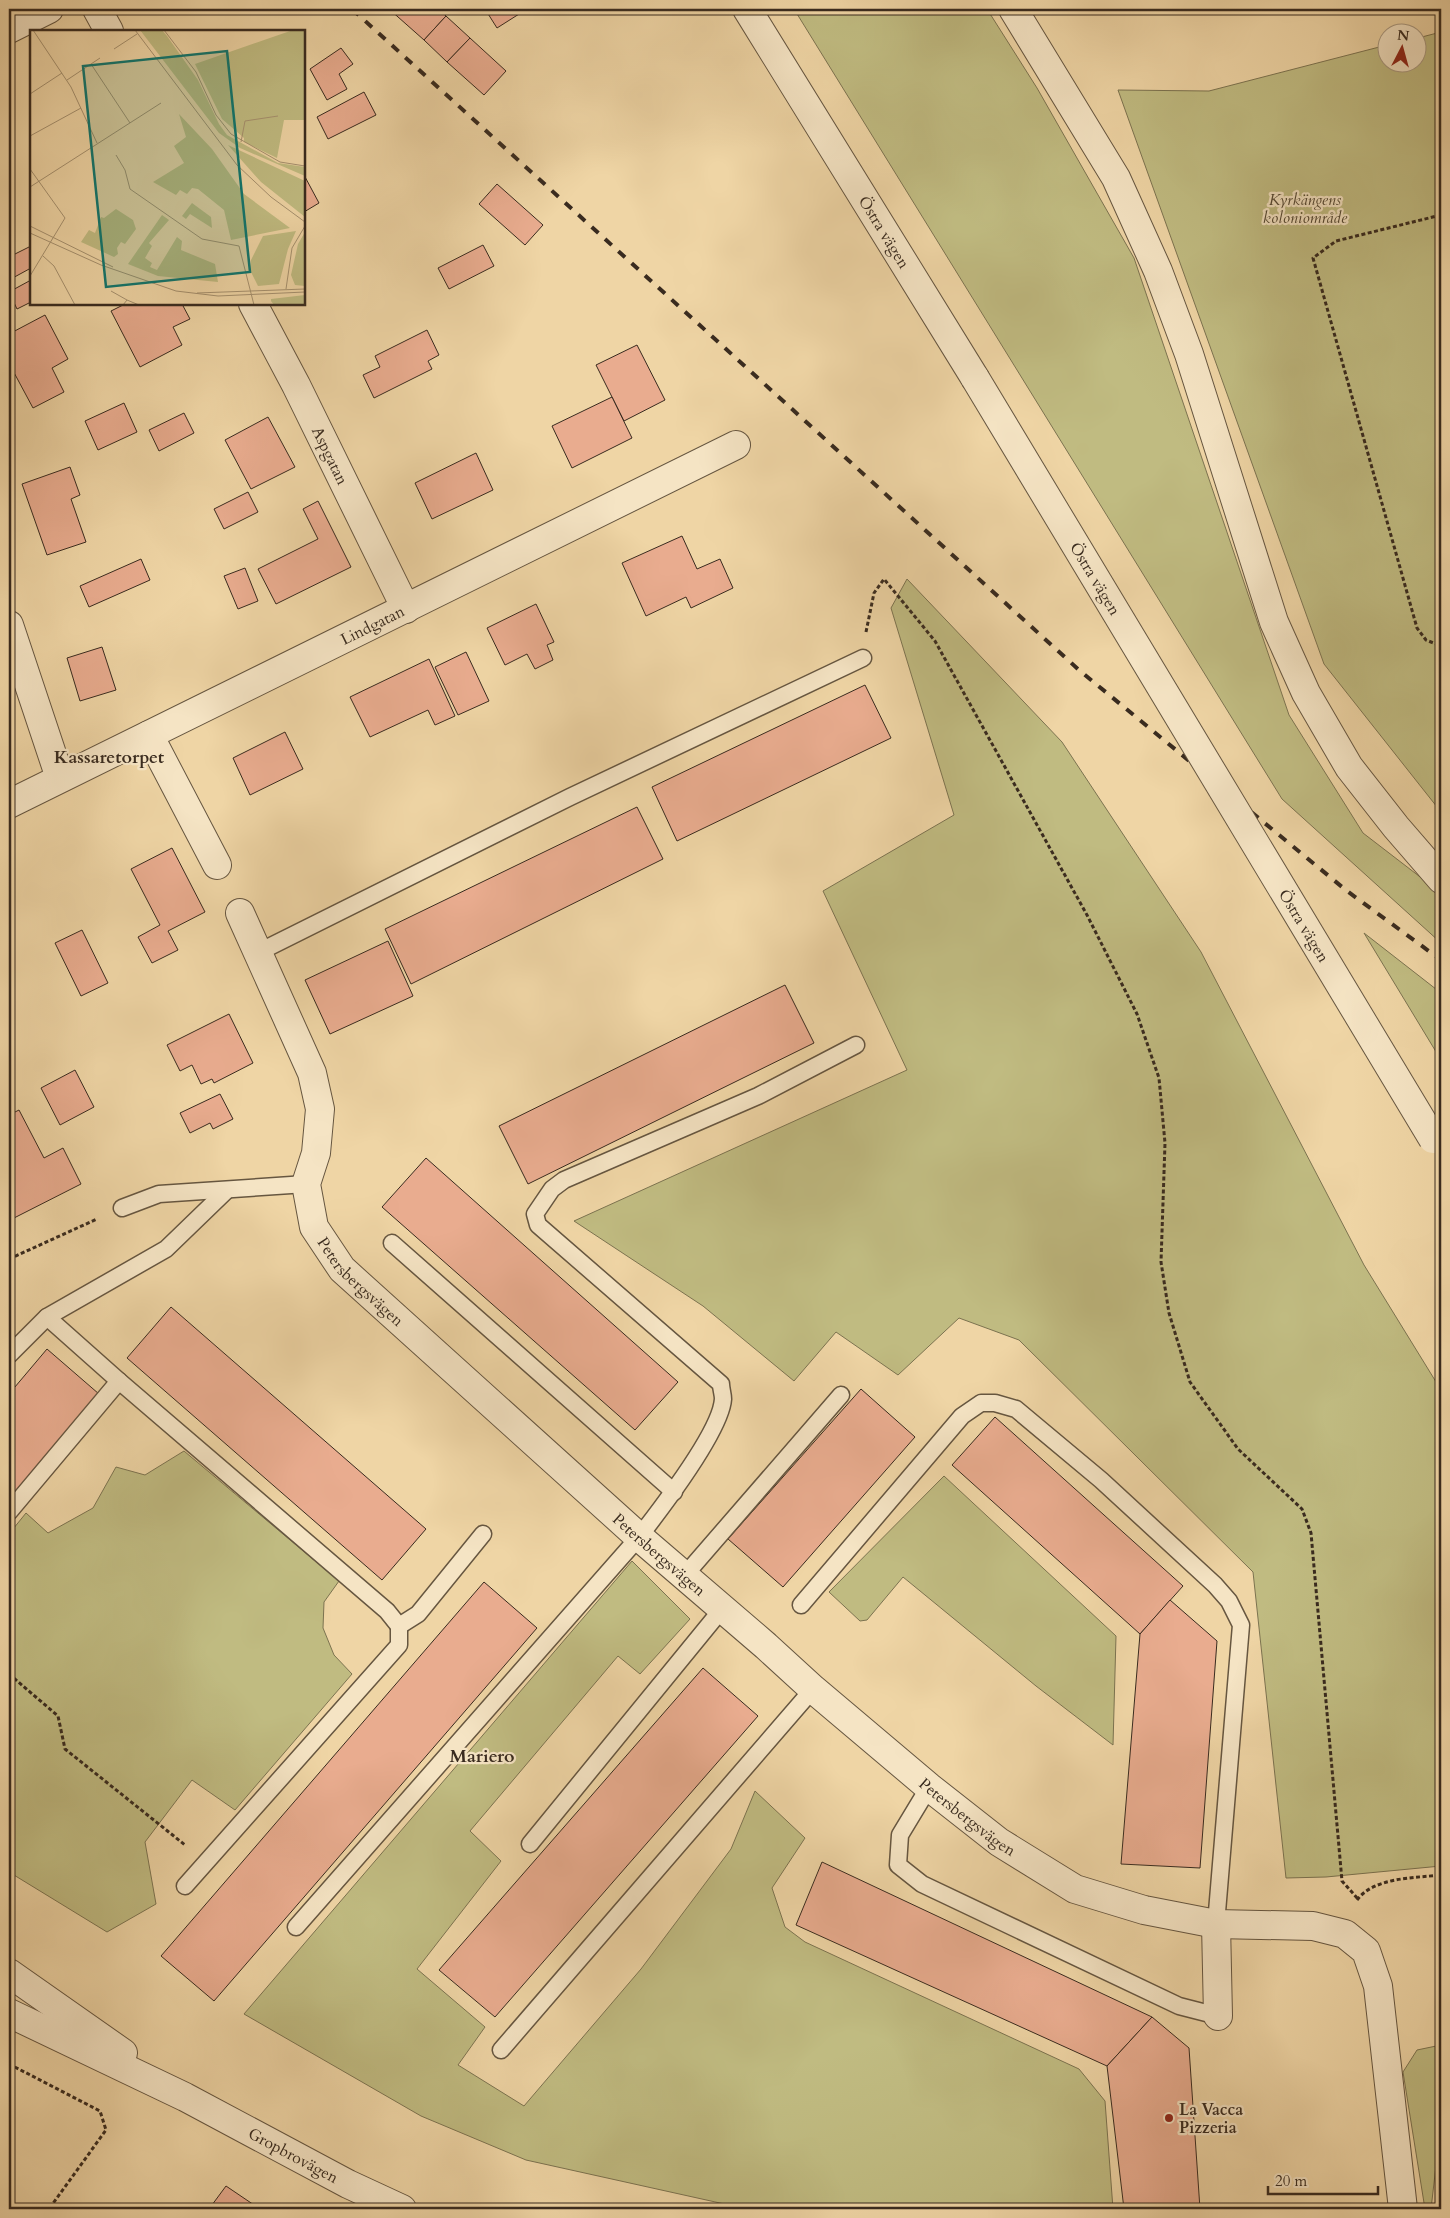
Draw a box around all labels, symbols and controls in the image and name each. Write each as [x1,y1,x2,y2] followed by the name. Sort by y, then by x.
[1378,22,1428,72] north arrow
[1396,25,1410,46] text: N
[30,30,305,305] inset map
[1263,189,1348,229] park label: Kyrkängens koloniområde
[853,192,915,273] street label: Östra vägen
[306,423,353,488] street label: Aspgatan
[1064,538,1125,620] street label: Östra vägen
[337,600,408,651] street label: Lindgatan
[54,745,165,770] district label: Kassaretorpet
[1273,885,1334,967] street label: Östra vägen
[312,1233,408,1332] street label: Petersbergsvägen
[607,1508,710,1601] street label: Petersbergsvägen
[449,1744,515,1769] district label: Mariero
[914,1773,1020,1862] street label: Petersbergsvägen
[1179,2099,1243,2139] place label: La Vacca Pizzeria
[1163,2112,1175,2124] marker: La Vacca Pizzeria
[244,2123,342,2189] street label: Gropbrovägen
[1268,2163,1378,2195] scale bar
[1275,2171,1307,2191] text: 20 m

